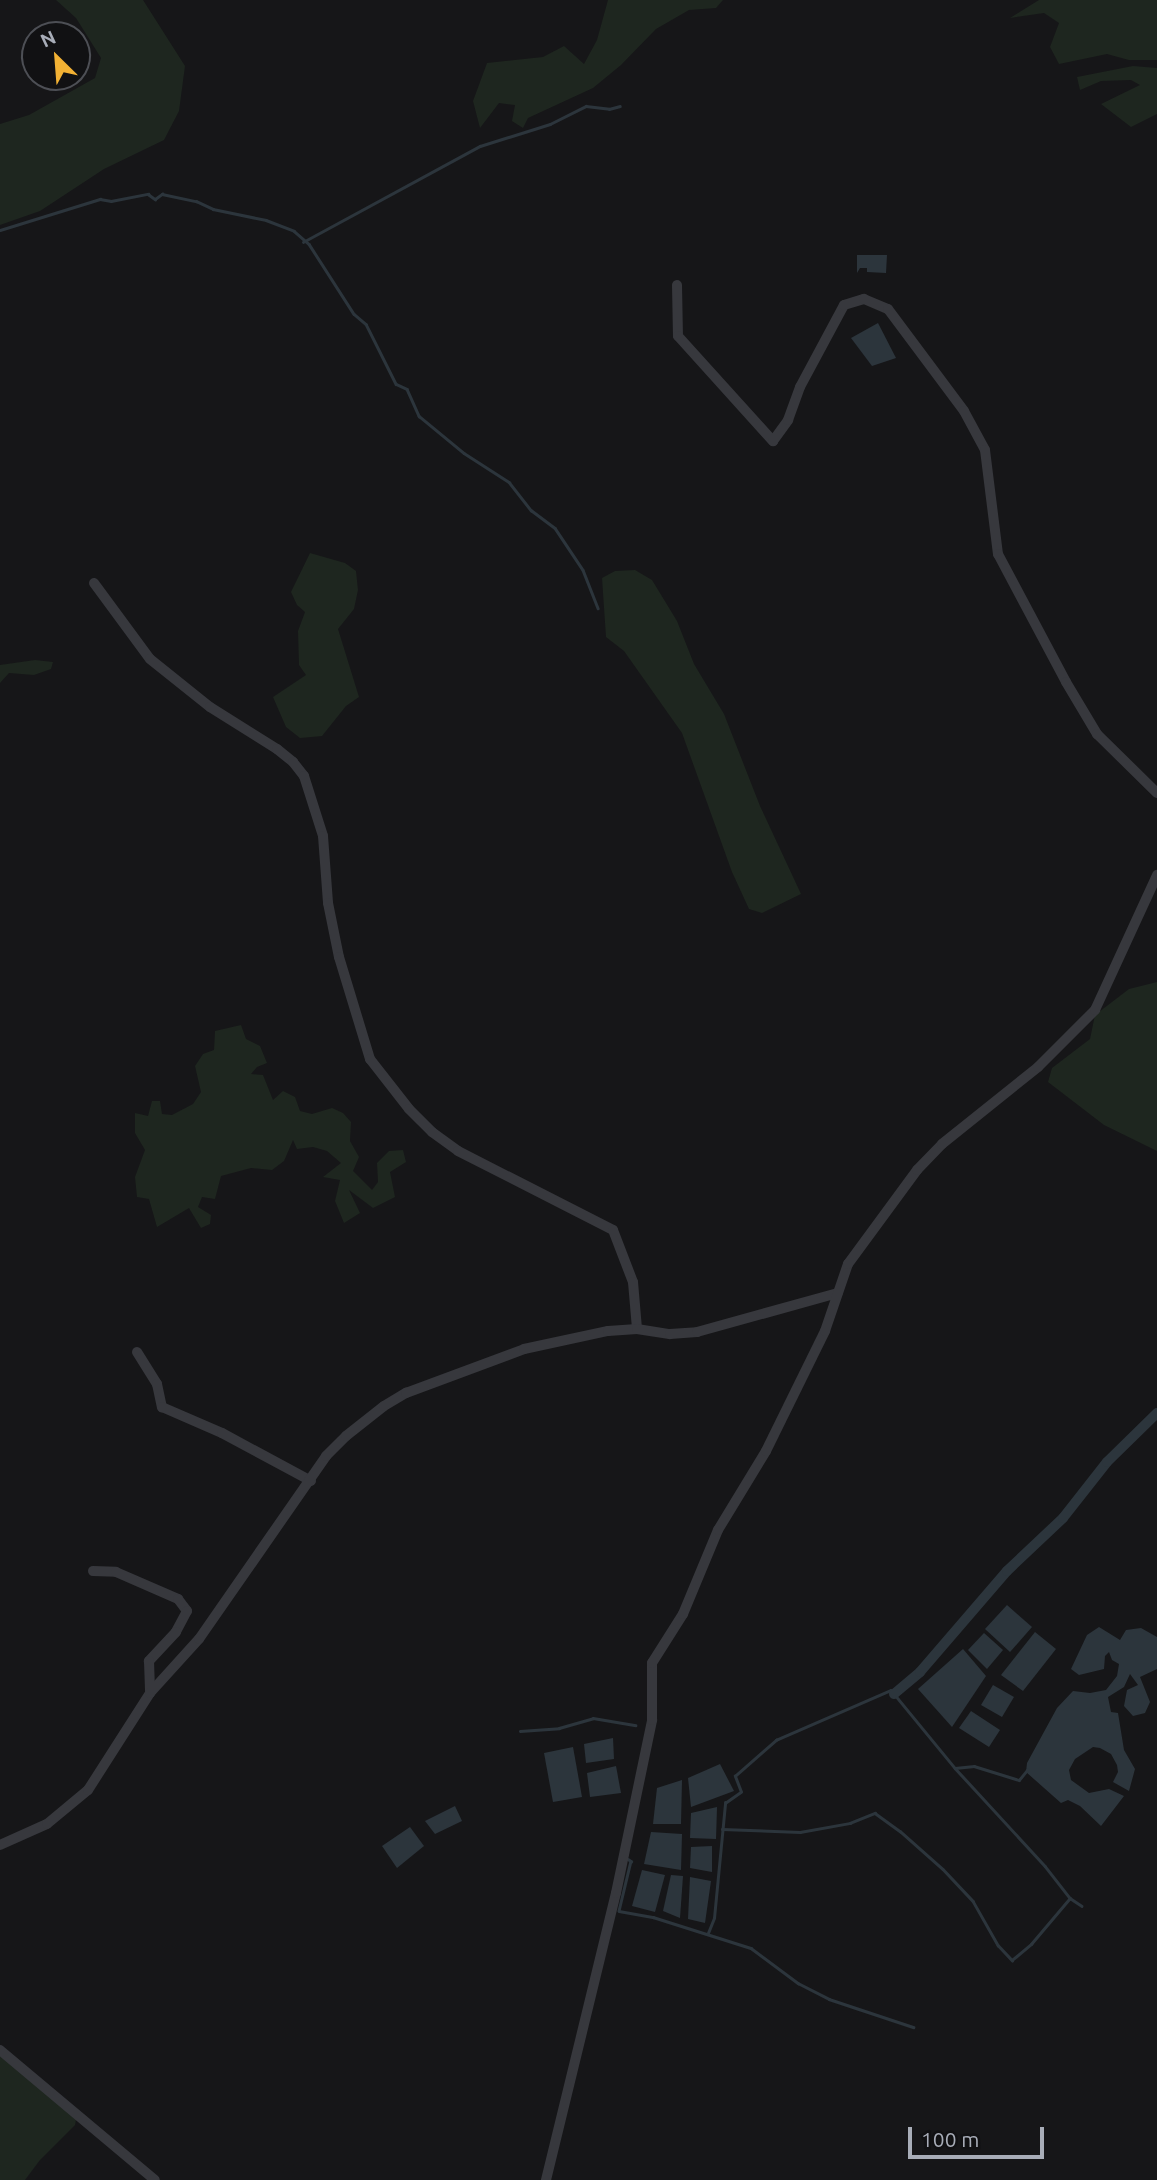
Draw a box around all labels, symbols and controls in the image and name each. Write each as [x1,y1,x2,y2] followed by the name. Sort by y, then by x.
[21,21,91,91] north arrow
[37,26,59,52] text: N
[912,2114,1048,2158] scale bar
[921,2127,979,2151] text: 100 m

